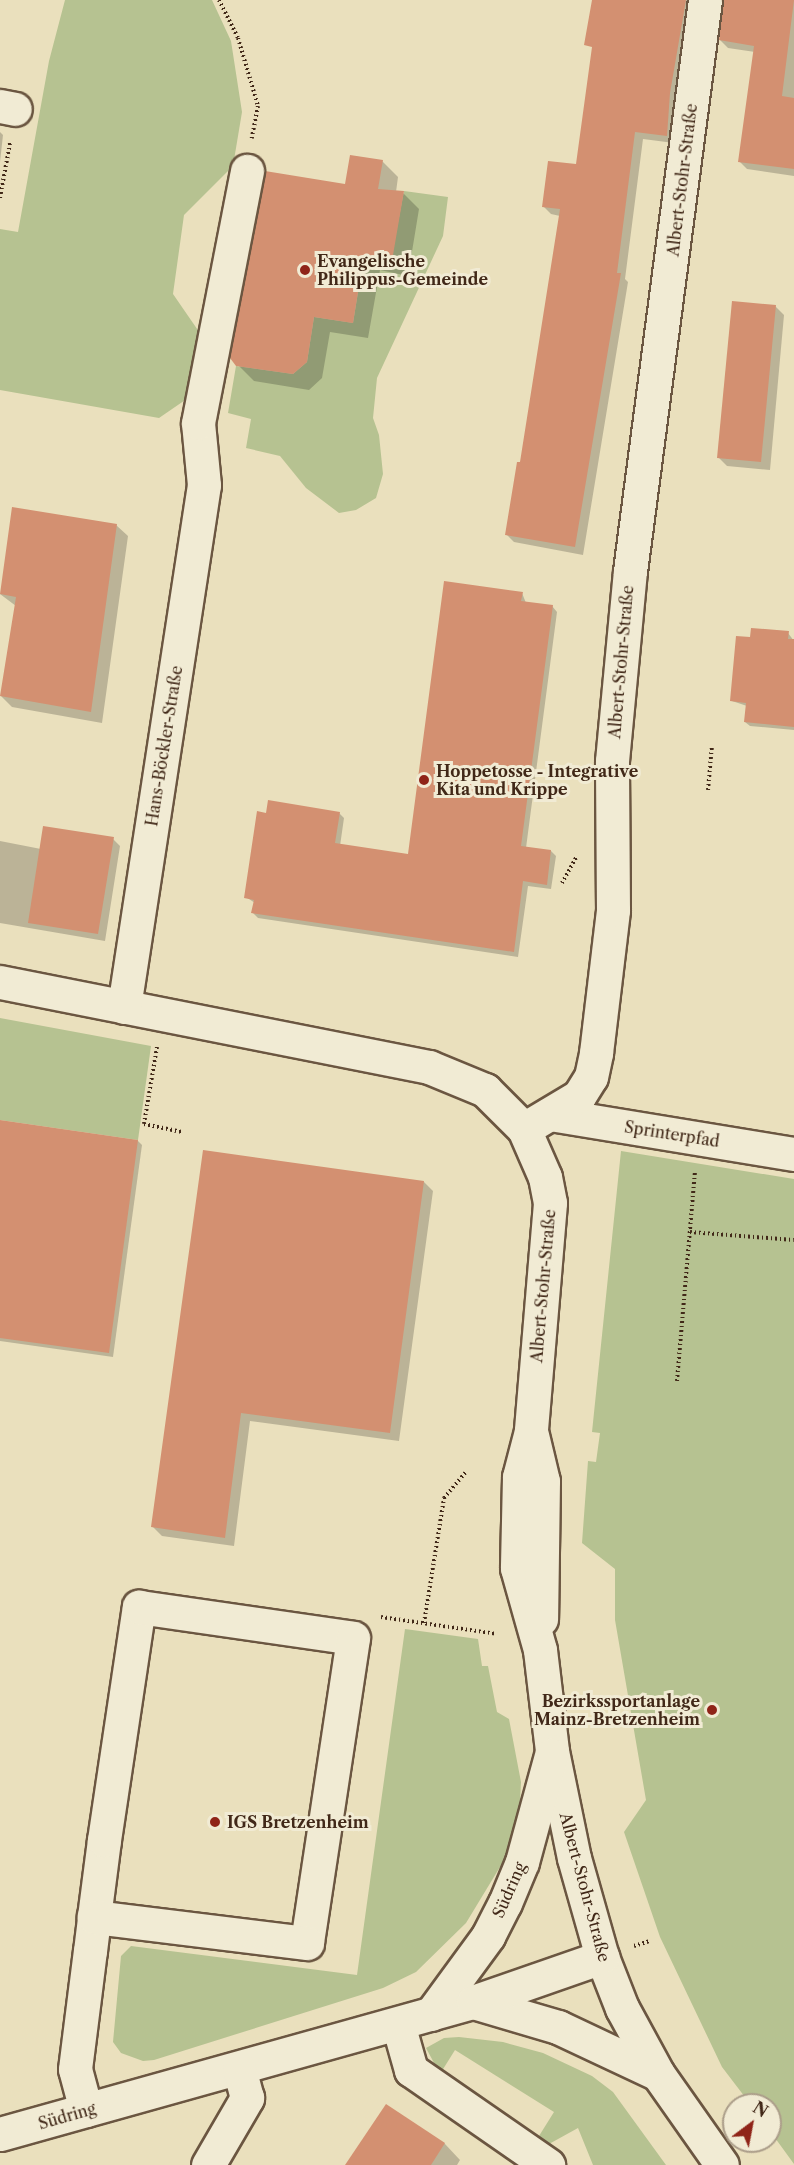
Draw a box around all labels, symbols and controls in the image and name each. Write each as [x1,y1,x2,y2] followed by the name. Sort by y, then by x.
[663,102,701,258] street label: Albert-Stohr-Straße
[317,251,488,289] place label: Evangelische Philippus-Gemeinde
[298,263,312,277] marker: Evangelische Philippus-Gemeinde
[605,585,637,739] street label: Albert-Stohr-Straße
[142,664,186,828] street label: Hans-Böckler-Straße
[436,761,638,799] place label: Hoppetosse - Integrative Kita und Krippe
[417,773,431,787] marker: Hoppetosse - Integrative Kita und Krippe
[623,1117,721,1151] street label: Sprinterpfad
[527,1209,559,1363] street label: Albert-Stohr-Straße
[534,1691,700,1729] place label: Bezirkssportanlage Mainz-Bretzenheim
[705,1703,719,1717] marker: Bezirkssportanlage Mainz-Bretzenheim
[556,1810,614,1964] street label: Albert-Stohr-Straße
[227,1812,369,1832] place label: IGS Bretzenheim
[208,1815,222,1829] marker: IGS Bretzenheim
[488,1859,530,1921] street label: Südring
[722,2093,782,2153] north arrow
[749,2097,772,2122] text: N
[36,2099,98,2133] street label: Südring

